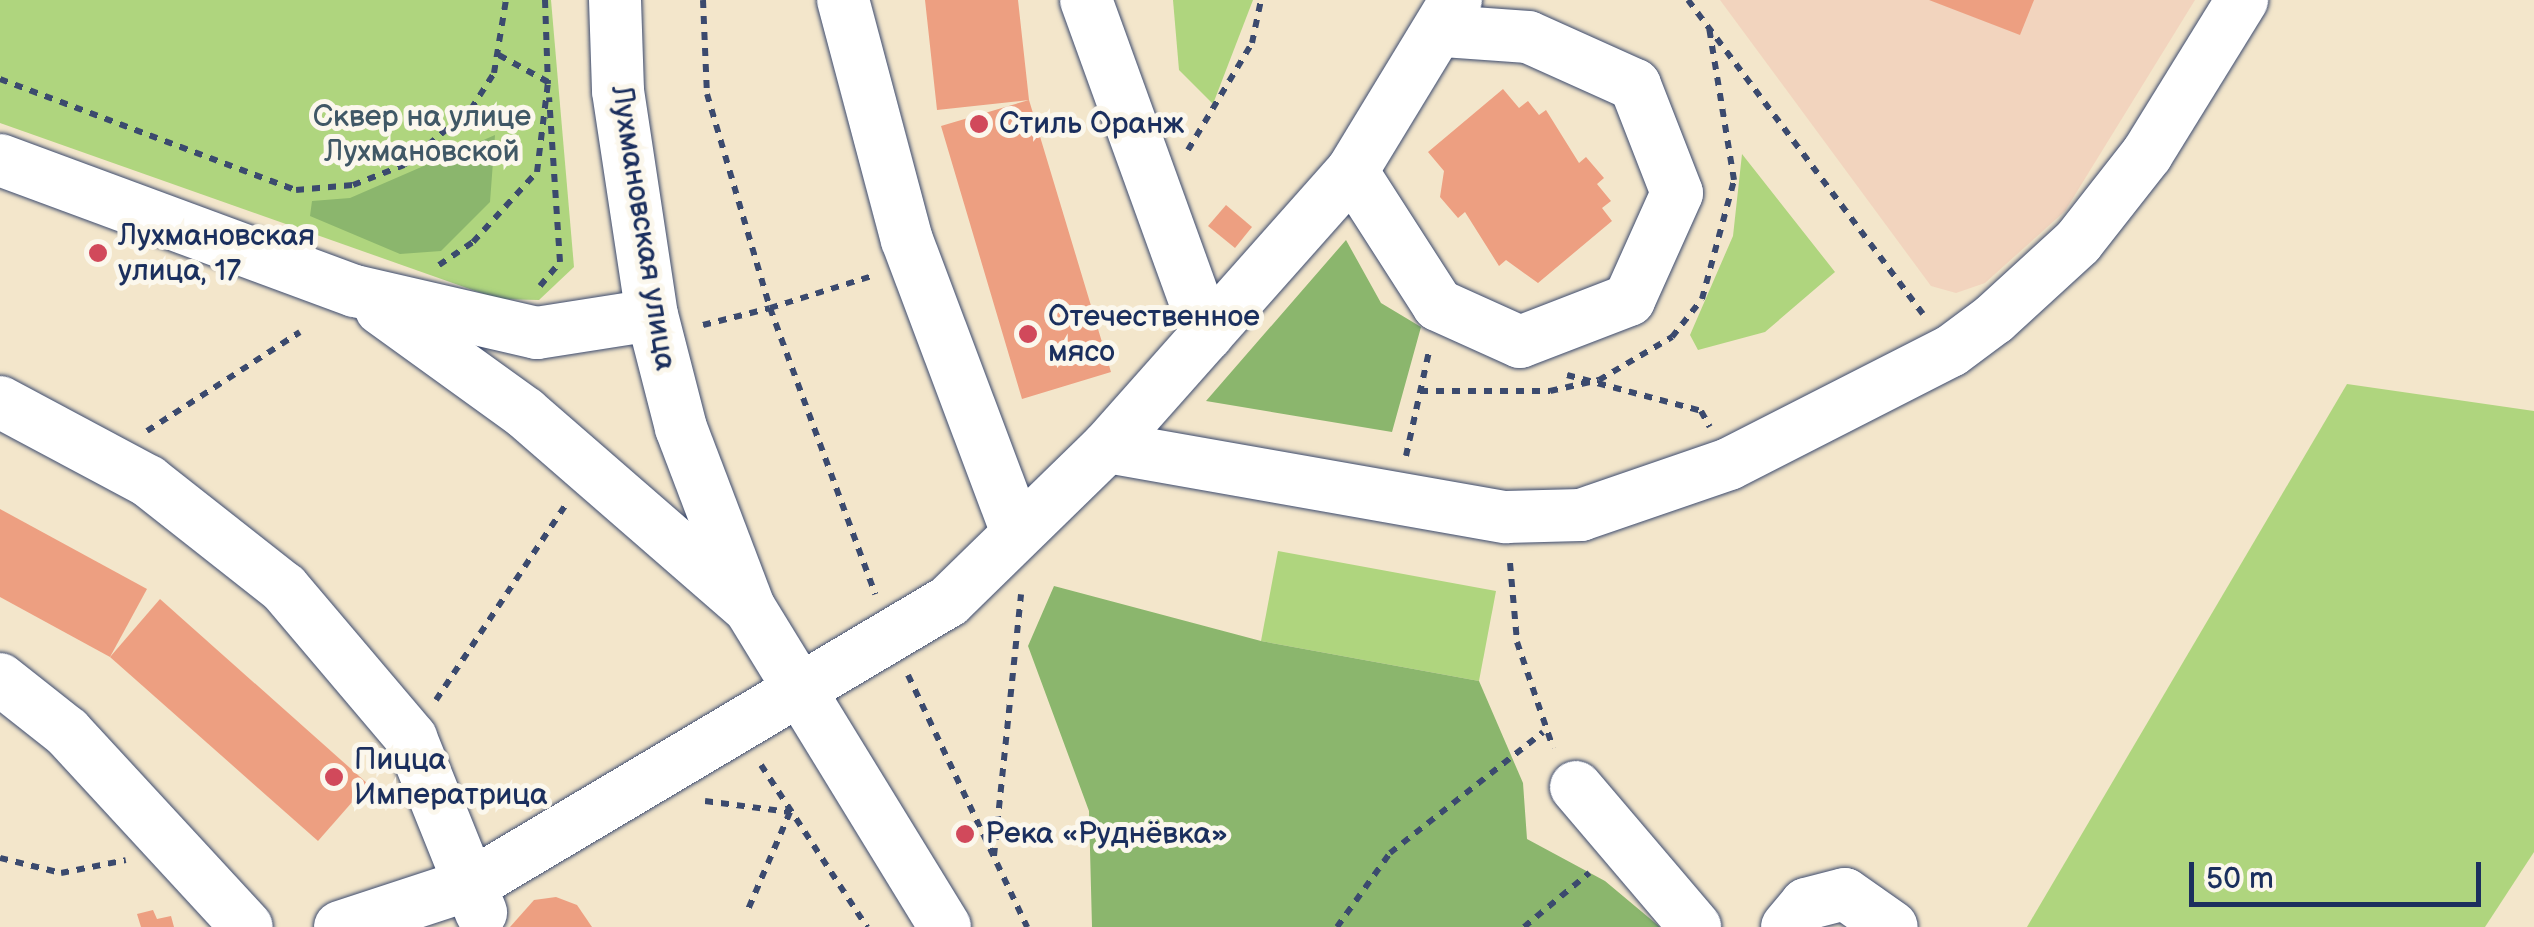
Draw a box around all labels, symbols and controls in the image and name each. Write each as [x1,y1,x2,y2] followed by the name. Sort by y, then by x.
[603,83,683,373] street label: Лухмановская улица
[313,99,531,170] park label: Сквер на улице Лухмановской
[999,106,1184,142] place label: Стиль Оранж
[968,113,990,135] marker: Стиль Оранж
[118,218,315,288] place label: Лухмановская улица, 17
[87,242,109,264] marker: Лухмановская улица, 17
[1048,299,1260,370] place label: Отечественное мясо
[1017,323,1039,345] marker: Отечественное мясо
[354,742,548,812] place label: Пицца Императрица
[323,766,345,788] marker: Пицца Императрица
[985,816,1228,852] place label: Река «Руднёвка»
[954,823,976,845] marker: Река «Руднёвка»
[2194,842,2486,904] scale bar
[2206,861,2274,897] text: 50 m

